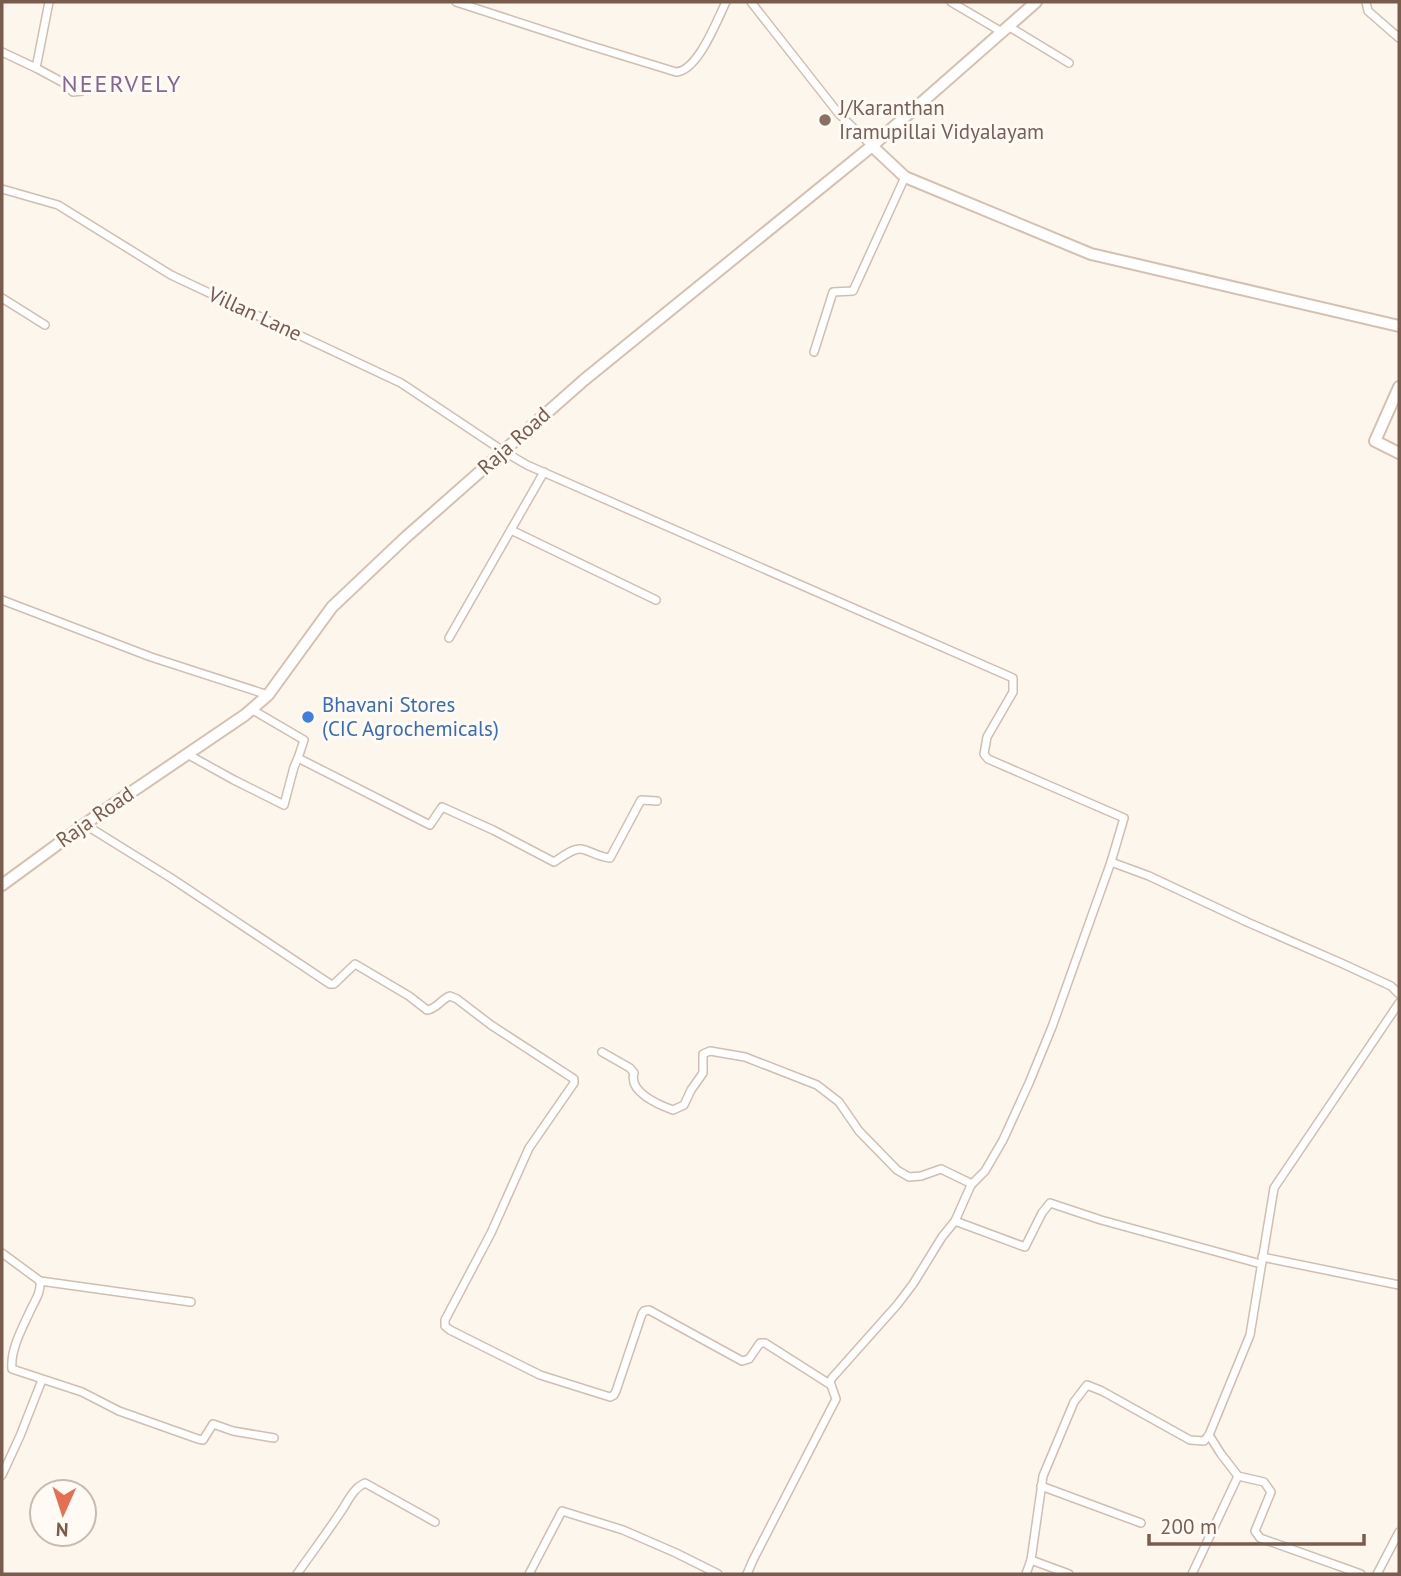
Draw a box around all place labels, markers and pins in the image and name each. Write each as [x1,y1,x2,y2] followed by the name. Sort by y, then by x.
[838,94,1044,145] place label: J/Karanthan Iramupillai Vidyalayam
[817,112,833,128] marker: J/Karanthan Iramupillai Vidyalayam
[322,691,499,742] place label: Bhavani Stores (CIC Agrochemicals)
[300,709,316,725] marker: Bhavani Stores (CIC Agrochemicals)

